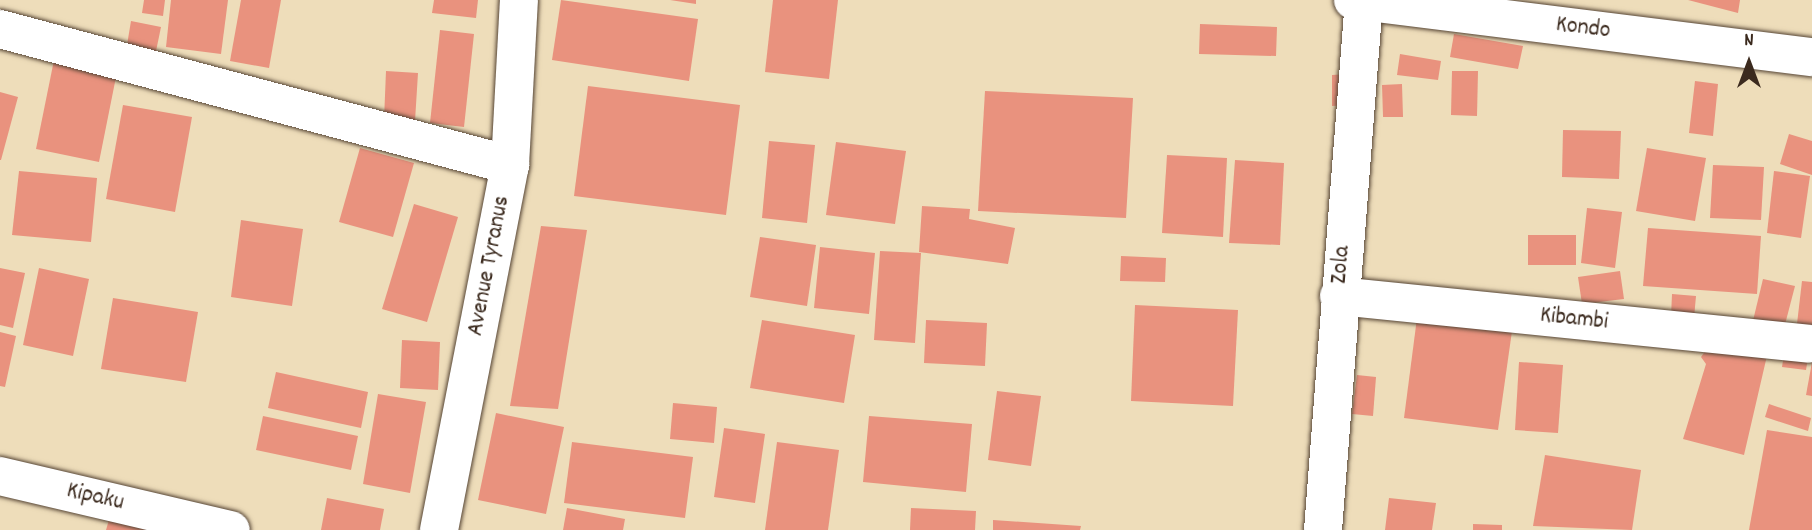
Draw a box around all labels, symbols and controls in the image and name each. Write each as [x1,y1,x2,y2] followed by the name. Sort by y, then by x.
[1554,11,1612,47] street label: Kondo
[1714,28,1784,98] north arrow
[1744,28,1754,55] text: N
[462,193,518,339] street label: Avenue Tyranus
[1326,245,1358,285] street label: Zola
[1538,302,1610,338] street label: Kibambi
[64,477,126,519] street label: Kipaku

